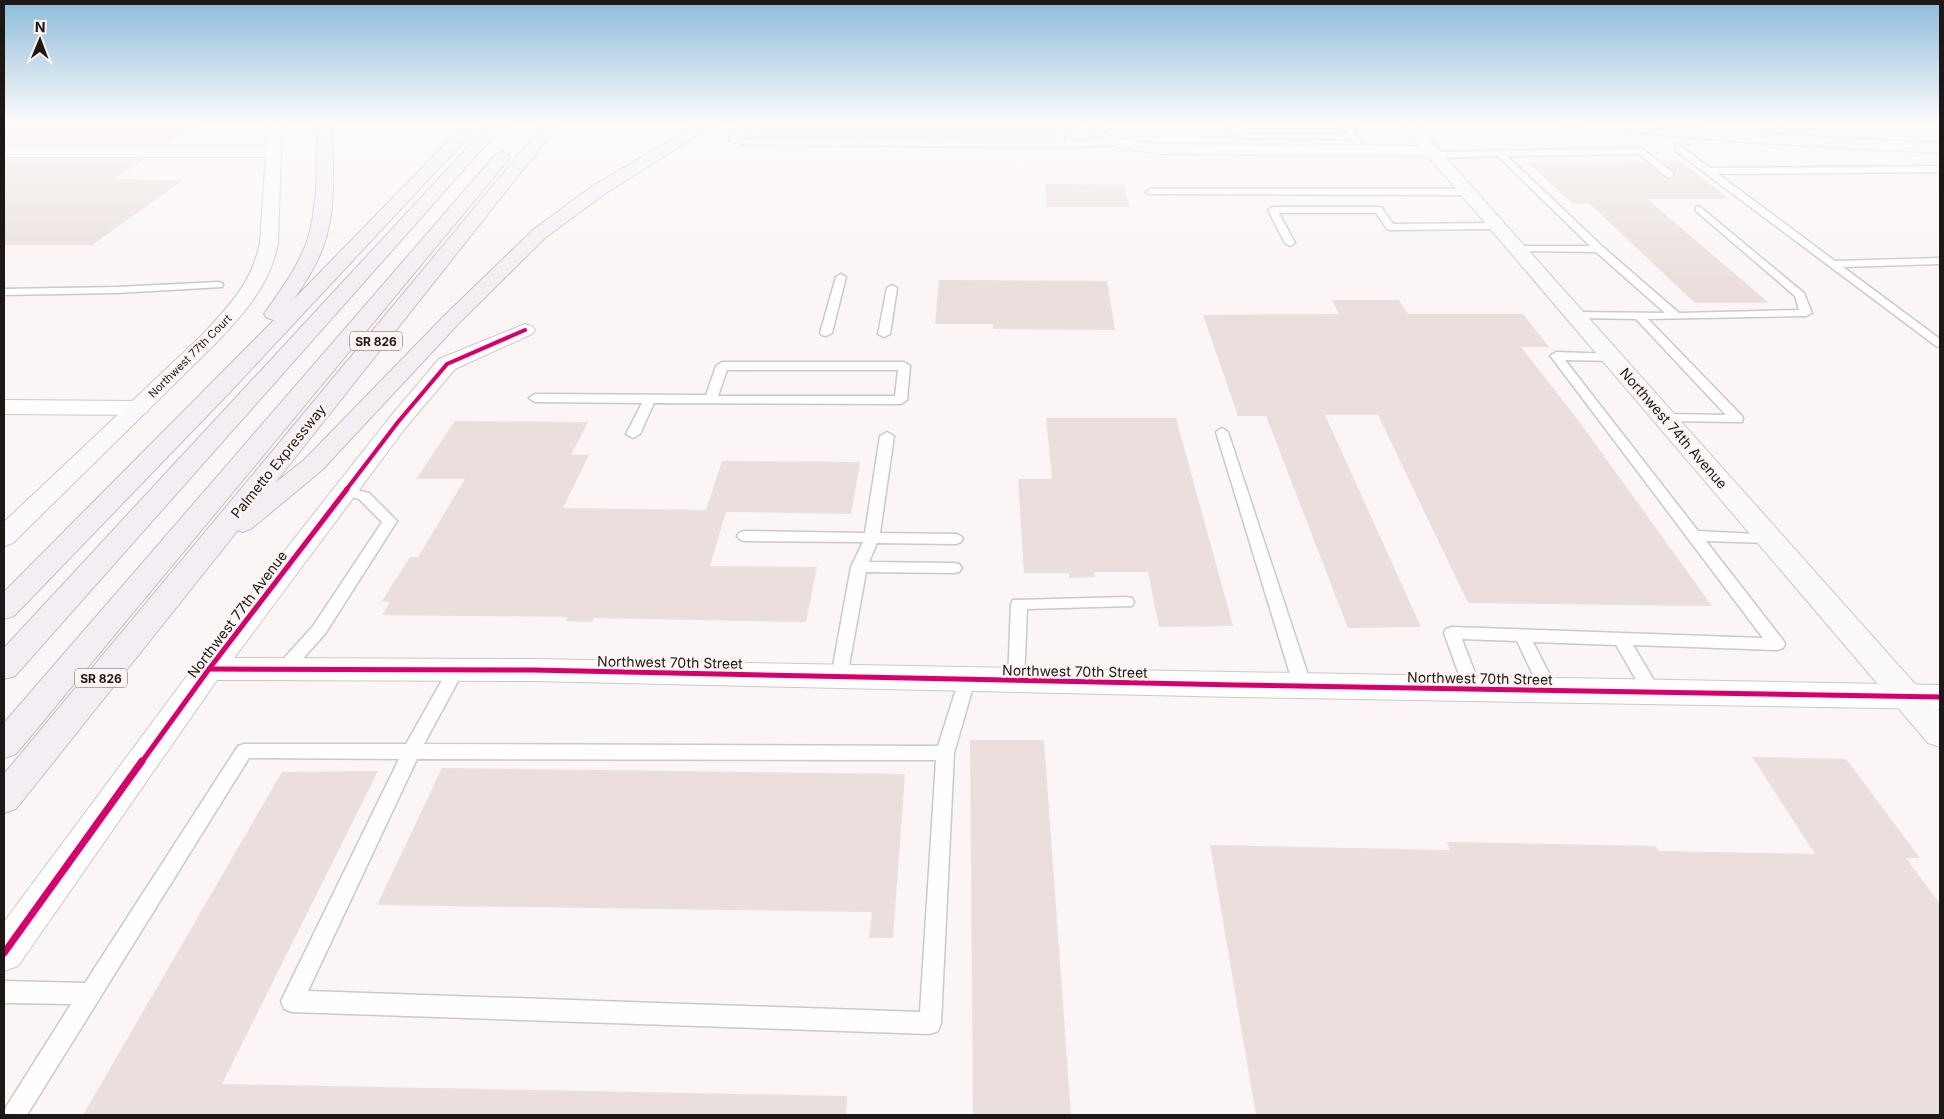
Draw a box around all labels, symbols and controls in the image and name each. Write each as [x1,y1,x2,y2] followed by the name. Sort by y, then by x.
[15,15,65,65] north arrow
[35,18,46,35] text: N
[145,311,235,401] street label: Northwest 77th Court
[350,332,402,351] road number: SR 826
[1617,364,1731,492] street label: Northwest 74th Avenue
[227,401,329,521] street label: Palmetto Expressway
[184,547,290,681] street label: Northwest 77th Avenue
[597,652,743,672] street label: Northwest 70th Street
[1002,661,1148,681] street label: Northwest 70th Street
[75,668,127,688] road number: SR 826
[1407,668,1553,688] street label: Northwest 70th Street

